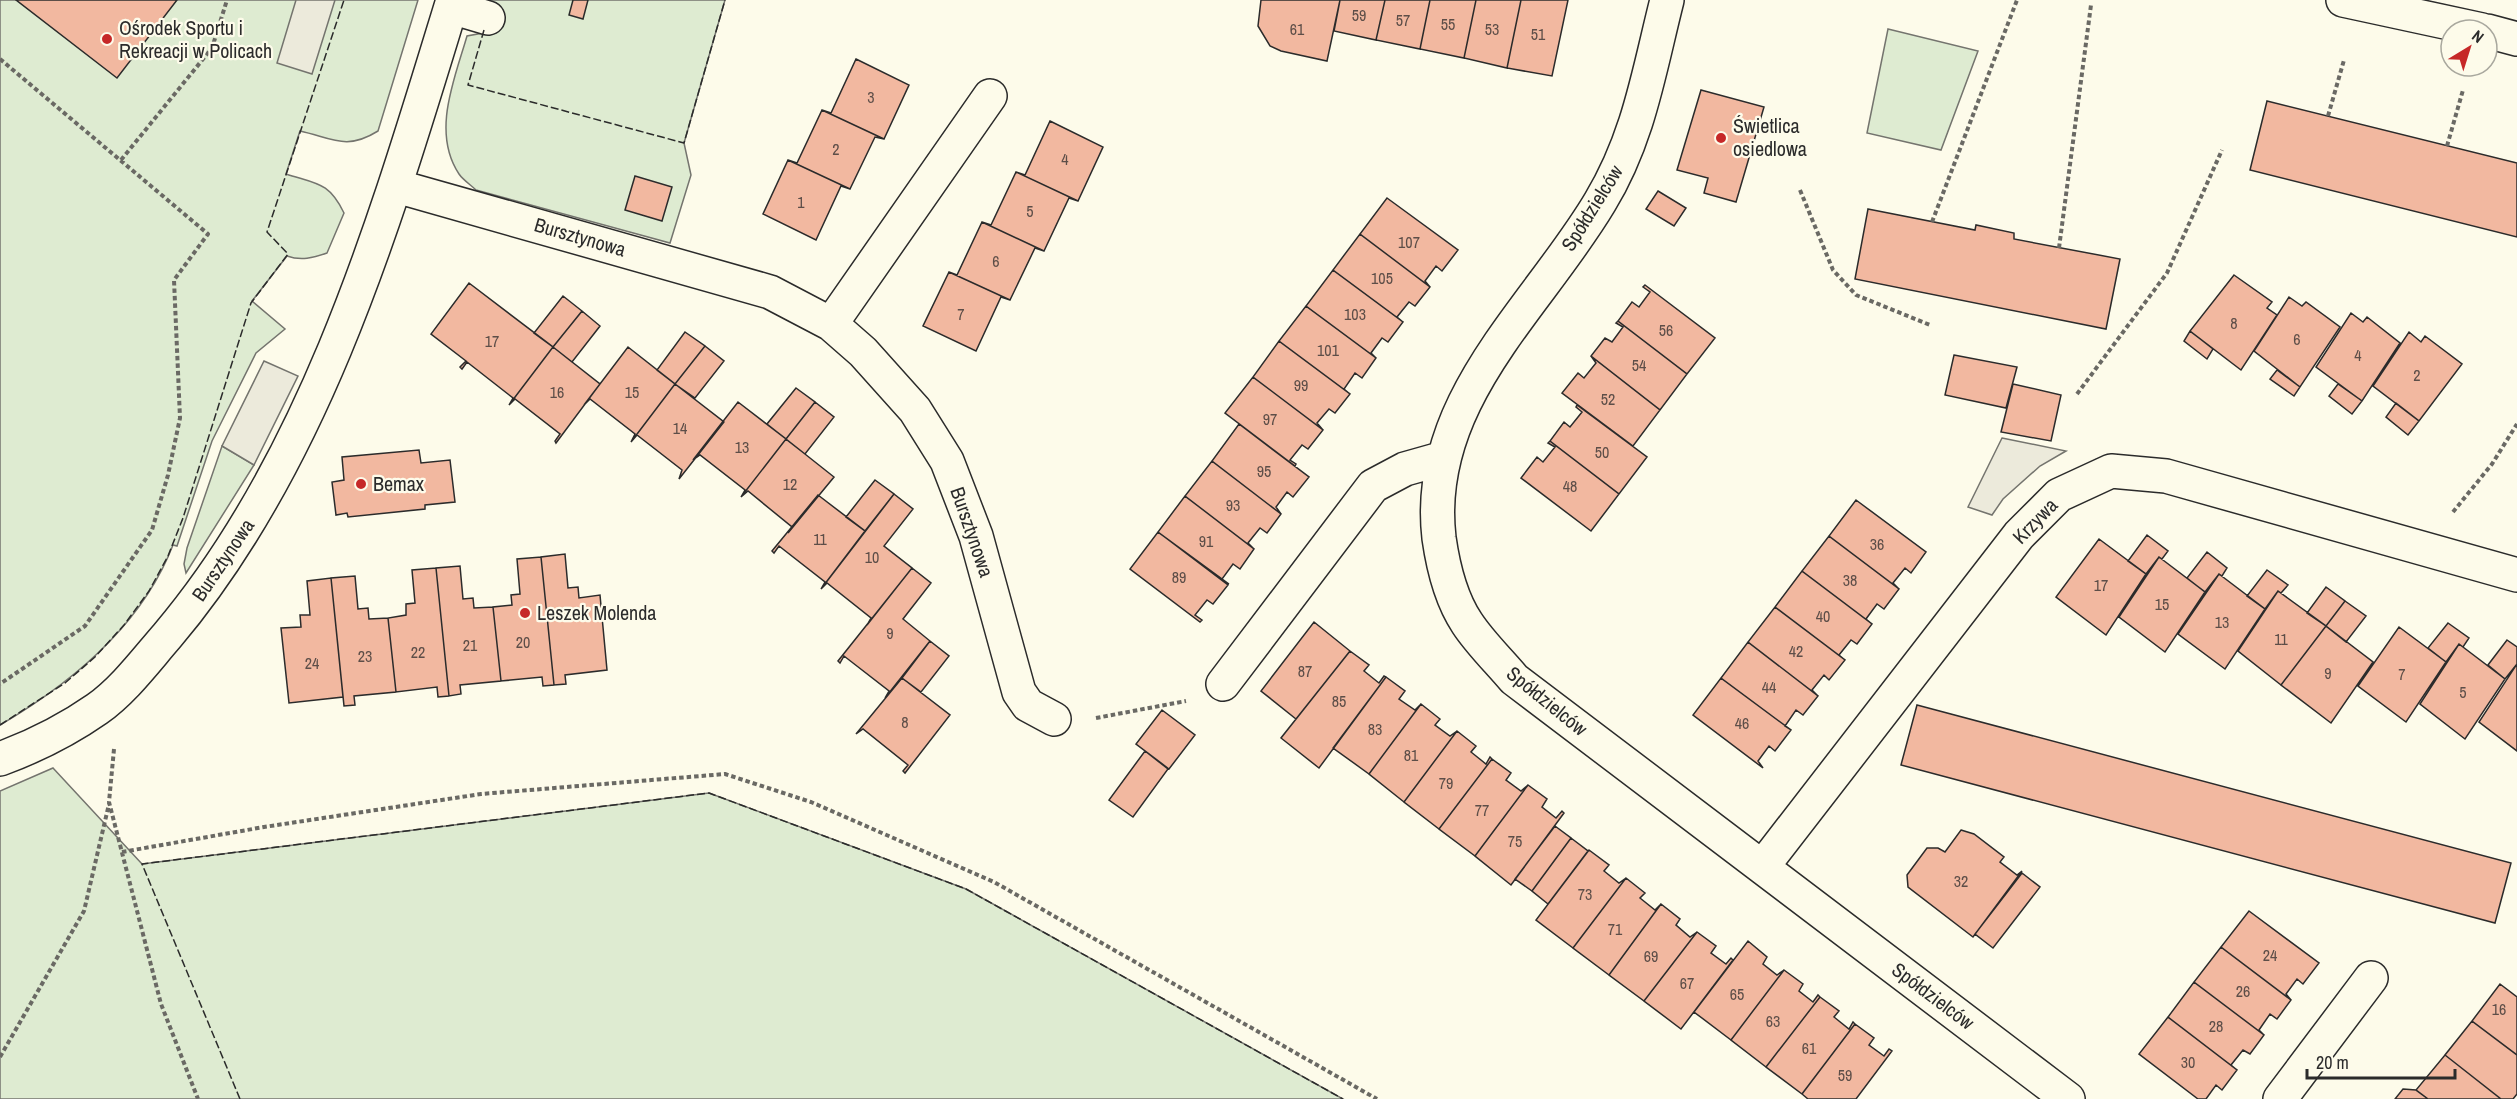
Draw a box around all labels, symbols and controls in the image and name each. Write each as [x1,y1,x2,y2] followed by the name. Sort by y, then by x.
[1352,4,1366,26] house number: 59
[1396,9,1410,31] house number: 57
[1441,13,1455,35] house number: 55
[119,14,272,64] place label: Ośrodek Sportu i Rekreacji w Policach
[1290,18,1305,40] house number: 61
[1485,18,1499,40] house number: 53
[2439,18,2499,78] north arrow
[1531,23,1546,45] house number: 51
[2468,25,2489,48] text: N
[100,32,114,46] marker: Ośrodek Sportu i Rekreacji w Policach
[867,86,875,108] house number: 3
[1733,112,1807,162] place label: Świetlica osiedlowa
[1714,131,1728,145] marker: Świetlica osiedlowa
[832,138,840,160] house number: 2
[1061,148,1069,170] house number: 4
[1555,159,1629,256] street label: Spółdzielców
[797,191,805,213] house number: 1
[1026,200,1034,222] house number: 5
[531,211,629,262] street label: Bursztynowa
[1398,231,1420,253] house number: 107
[992,250,1000,272] house number: 6
[1371,267,1393,289] house number: 105
[957,303,965,325] house number: 7
[1344,303,1366,325] house number: 103
[2230,312,2238,334] house number: 8
[1659,319,1673,341] house number: 56
[2293,328,2301,350] house number: 6
[485,330,499,352] house number: 17
[1317,339,1340,361] house number: 101
[2354,344,2362,366] house number: 4
[1632,354,1646,376] house number: 54
[2413,364,2421,386] house number: 2
[1294,374,1308,396] house number: 99
[550,381,564,403] house number: 16
[625,381,639,403] house number: 15
[1601,388,1615,410] house number: 52
[1263,408,1277,430] house number: 97
[673,417,687,439] house number: 14
[735,436,749,458] house number: 13
[1595,441,1609,463] house number: 50
[1257,460,1271,482] house number: 95
[373,470,425,497] place label: Bemax
[783,473,797,495] house number: 12
[1563,475,1577,497] house number: 48
[354,477,368,491] marker: Bemax
[944,483,1001,581] street label: Bursztynowa
[2006,492,2063,549] street label: Krzywa
[1226,494,1240,516] house number: 93
[185,513,260,606] street label: Bursztynowa
[813,528,828,550] house number: 11
[1199,530,1214,552] house number: 91
[1870,533,1884,555] house number: 36
[865,546,879,568] house number: 10
[1172,566,1186,588] house number: 89
[1843,569,1857,591] house number: 38
[2094,574,2108,596] house number: 17
[2155,593,2169,615] house number: 15
[537,599,656,626] place label: Leszek Molenda
[1816,605,1830,627] house number: 40
[518,606,532,620] marker: Leszek Molenda
[2215,611,2229,633] house number: 13
[886,622,894,644] house number: 9
[2274,628,2289,650] house number: 11
[516,631,530,653] house number: 20
[463,634,478,656] house number: 21
[1789,640,1803,662] house number: 42
[411,641,425,663] house number: 22
[358,645,372,667] house number: 23
[305,652,319,674] house number: 24
[1298,660,1312,682] house number: 87
[1501,660,1593,742] street label: Spółdzielców
[2324,662,2332,684] house number: 9
[2398,663,2406,685] house number: 7
[1762,676,1776,698] house number: 44
[2459,681,2467,703] house number: 5
[1332,690,1346,712] house number: 85
[901,711,909,733] house number: 8
[1735,712,1749,734] house number: 46
[1368,718,1382,740] house number: 83
[1404,744,1419,766] house number: 81
[1439,772,1453,794] house number: 79
[1475,799,1489,821] house number: 77
[1508,830,1522,852] house number: 75
[1954,870,1968,892] house number: 32
[1578,883,1592,905] house number: 73
[1608,918,1623,940] house number: 71
[2263,944,2277,966] house number: 24
[1644,945,1658,967] house number: 69
[1887,956,1980,1036] street label: Spółdzielców
[1680,972,1694,994] house number: 67
[2236,980,2250,1002] house number: 26
[1730,983,1744,1005] house number: 65
[2492,998,2506,1020] house number: 16
[1766,1010,1780,1032] house number: 63
[2209,1015,2223,1037] house number: 28
[1802,1037,1817,1059] house number: 61
[2307,1042,2456,1080] scale bar
[2316,1050,2349,1075] text: 20 m
[2181,1051,2195,1073] house number: 30
[1838,1064,1852,1086] house number: 59

